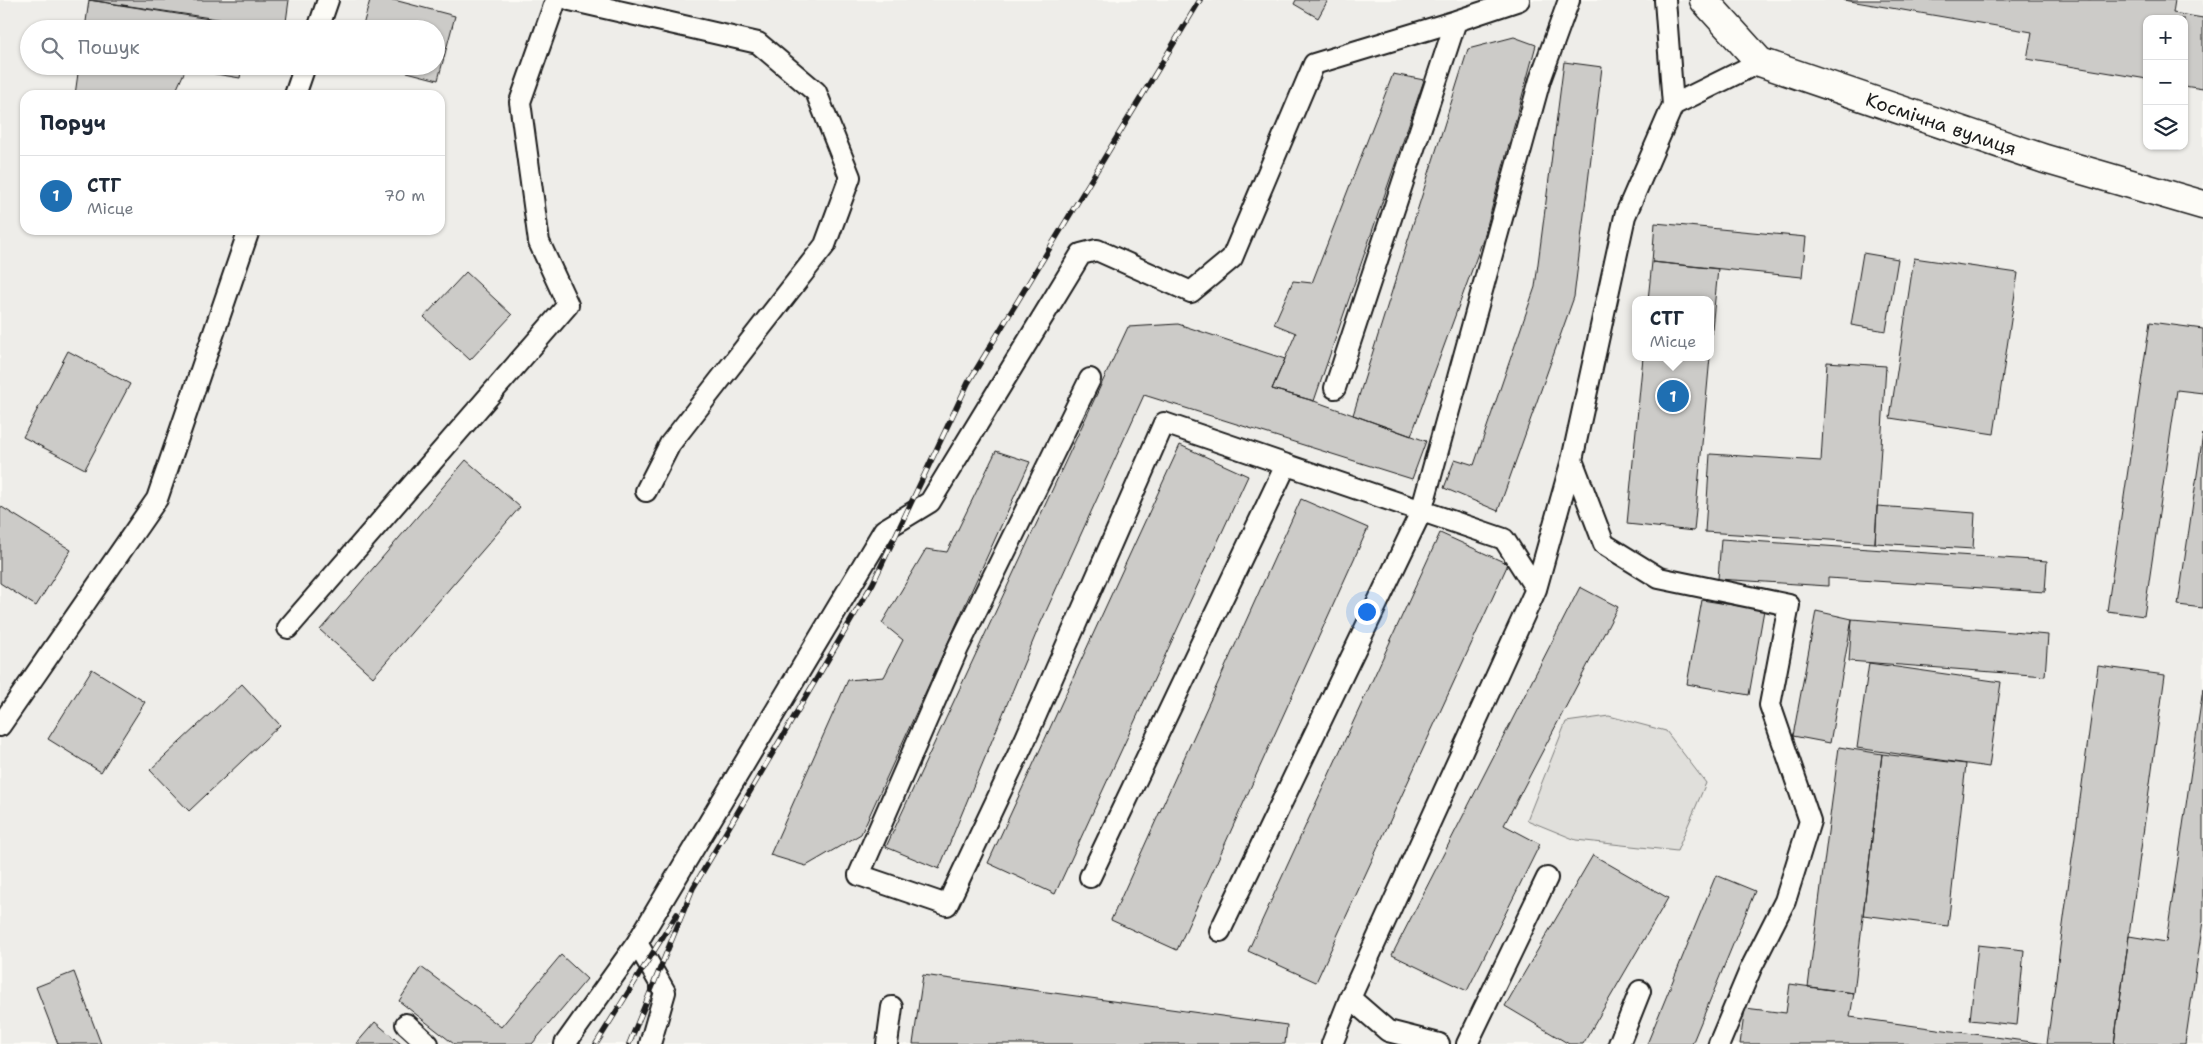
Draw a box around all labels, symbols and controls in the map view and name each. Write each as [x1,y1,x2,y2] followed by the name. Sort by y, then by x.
[2143,15,2188,150] map controls
[2143,15,2188,60] button: +
[20,20,445,75] search box
[38,34,66,62] icon: search
[78,35,140,60] text: Пошук
[2143,60,2188,105] button: −
[1862,87,2020,161] street label: Космічна вулиця
[2143,105,2188,150] button: layers
[40,109,106,137] text: Поруч
[87,173,121,198] text: СТГ
[52,185,60,206] text: 1
[384,185,425,206] text: 70 m
[87,198,134,219] text: Місце
[1632,296,1714,361] popup
[1650,306,1684,331] text: СТГ
[1650,331,1696,352] text: Місце
[1657,377,1689,415] pin: 1
[1354,599,1380,625] your location

